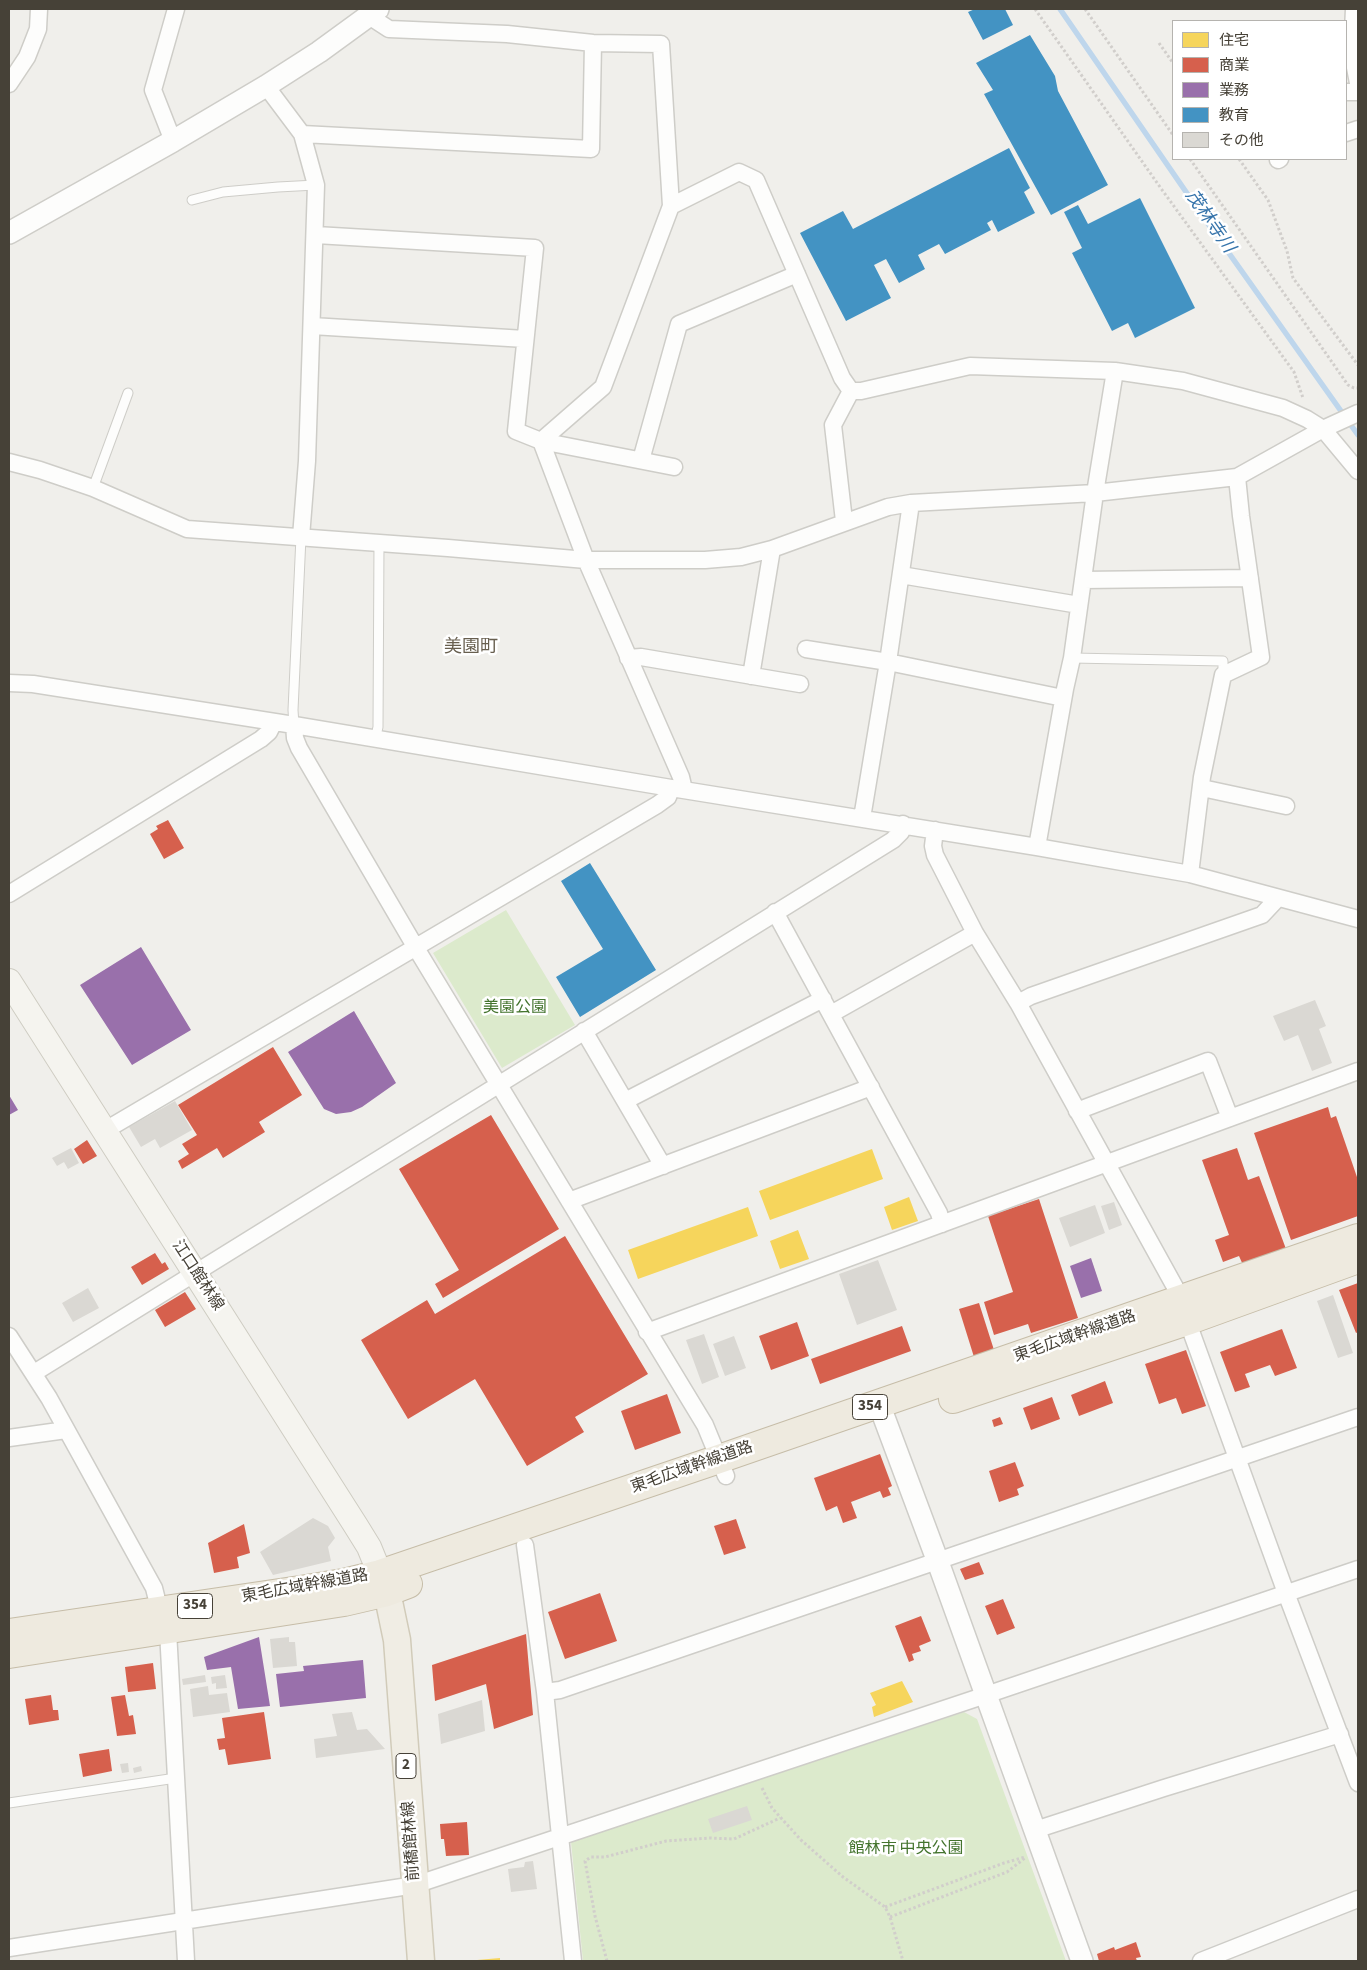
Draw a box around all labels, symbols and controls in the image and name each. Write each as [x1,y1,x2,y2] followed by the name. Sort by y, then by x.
[1172,20,1347,160] legend
[1219,30,1249,51] text: 住宅
[1219,55,1249,76] text: 商業
[1219,80,1249,101] text: 業務
[1219,105,1249,126] text: 教育
[1219,130,1264,151] text: その他
[1180,186,1238,258] water label: 茂林寺川
[444,637,498,659] district label: 美園町
[483,998,547,1018] park label: 美園公園
[167,1237,227,1315] street label: 江口館林線
[1011,1307,1139,1367] street label: 東毛広域幹線道路
[852,1394,888,1420] road number: 354
[628,1438,756,1498] street label: 東毛広域幹線道路
[240,1566,370,1608] street label: 東毛広域幹線道路
[178,1594,212,1618] road number: 354
[396,1754,416,1778] road number: 2
[400,1800,424,1882] street label: 前橋館林線
[848,1839,964,1859] park label: 館林市 中央公園

